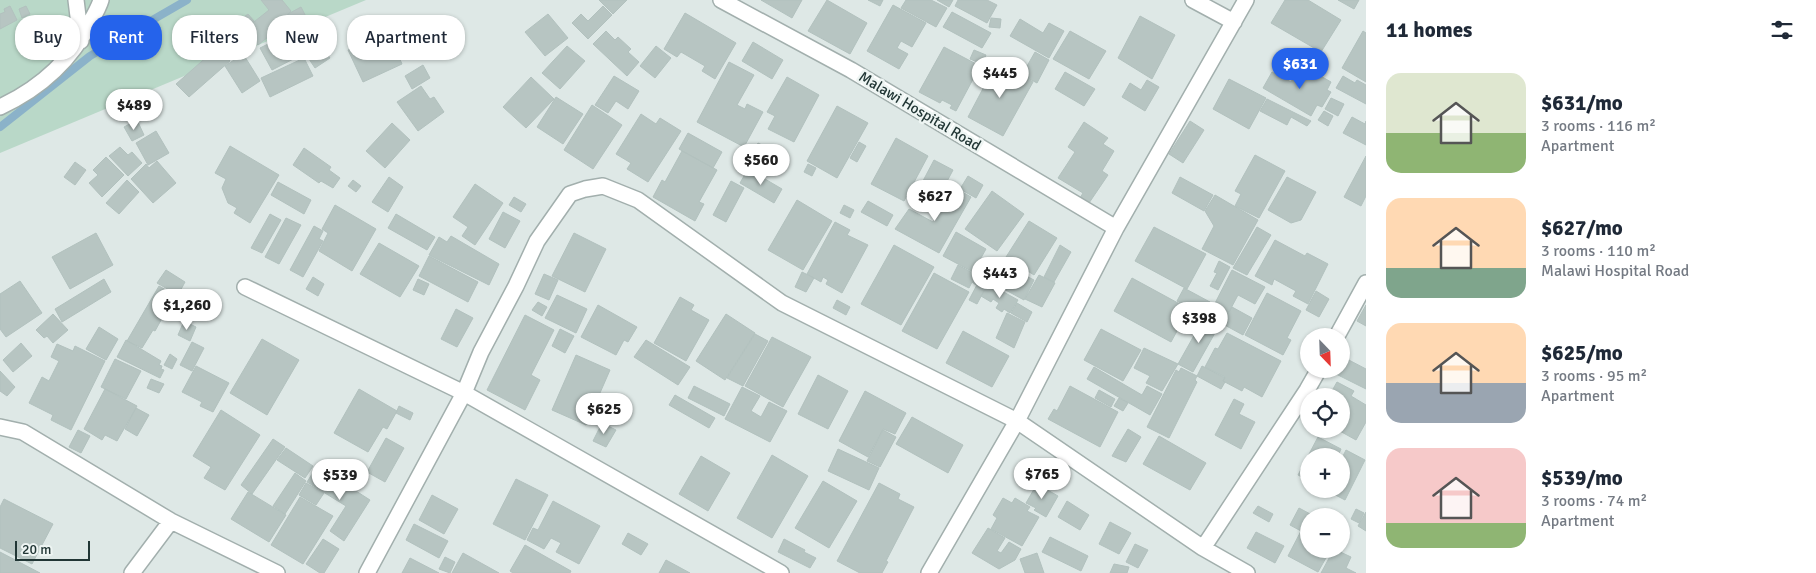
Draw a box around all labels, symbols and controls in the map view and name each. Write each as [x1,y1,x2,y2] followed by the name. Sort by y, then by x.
[15,15,80,60] chip: Buy
[90,15,162,60] chip: Rent
[172,15,257,60] chip: Filters
[267,15,337,60] chip: New
[347,15,465,60] chip: Apartment
[1768,16,1796,44] icon: filters
[1386,17,1472,43] text: 11 homes
[1270,48,1330,90] pin: $631
[1283,54,1317,74] text: $631
[970,56,1030,99] pin: $445
[983,63,1017,83] text: $445
[856,67,984,155] street label: Malawi Hospital Road
[104,88,164,131] pin: $489
[1541,90,1623,116] text: $631/mo
[1426,93,1486,153] icon: home
[117,95,151,115] text: $489
[1541,116,1656,136] text: 3 rooms · 116 m²
[1541,136,1614,156] text: Apartment
[731,144,791,186] pin: $560
[744,150,778,170] text: $560
[905,180,965,222] pin: $627
[918,186,952,206] text: $627
[1541,215,1623,241] text: $627/mo
[1426,218,1486,278] icon: home
[1541,241,1656,261] text: 3 rooms · 110 m²
[970,256,1030,299] pin: $443
[1541,261,1689,281] text: Malawi Hospital Road
[983,263,1017,283] text: $443
[146,288,228,331] pin: $1,260
[163,295,211,315] text: $1,260
[1169,302,1229,344] pin: $398
[1182,308,1216,328] text: $398
[1300,328,1350,378] north arrow
[1300,328,1350,558] map controls
[1541,340,1623,366] text: $625/mo
[1426,343,1486,403] icon: home
[1541,366,1647,386] text: 3 rooms · 95 m²
[1541,386,1614,406] text: Apartment
[1300,388,1350,438] button: locate
[574,392,634,435] pin: $625
[587,399,621,419] text: $625
[1300,448,1350,498] button: +
[310,458,370,501] pin: $539
[1012,458,1072,500] pin: $765
[1025,464,1059,484] text: $765
[323,465,357,485] text: $539
[1541,465,1623,491] text: $539/mo
[1426,468,1486,528] icon: home
[1541,491,1647,511] text: 3 rooms · 74 m²
[1300,508,1350,558] button: −
[1541,511,1614,531] text: Apartment
[15,538,90,561] scale bar
[22,541,51,558] text: 20 m

